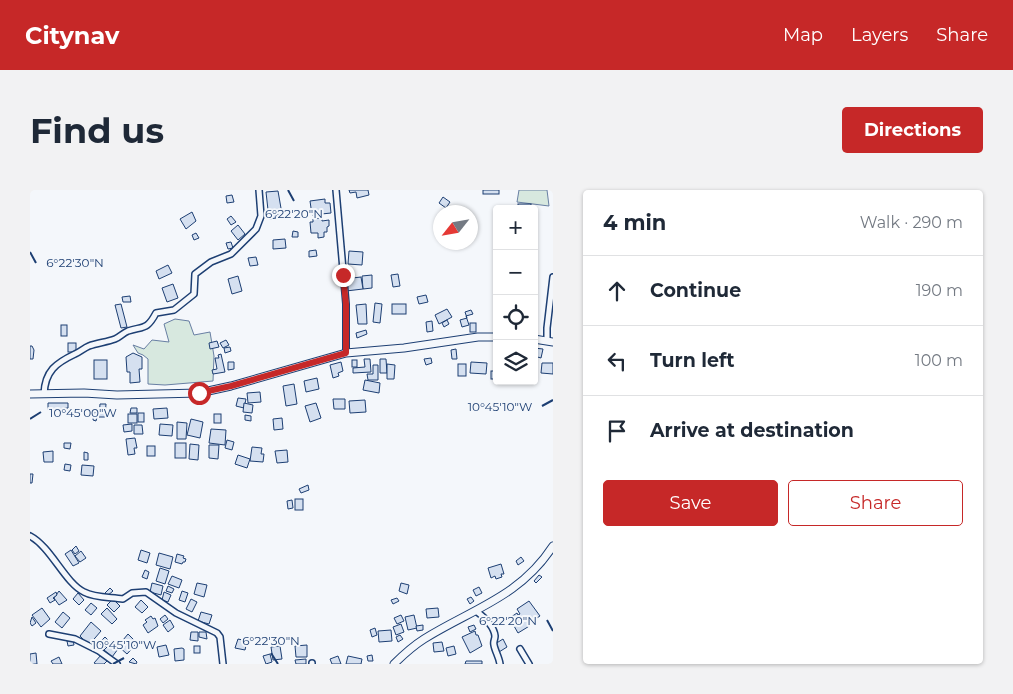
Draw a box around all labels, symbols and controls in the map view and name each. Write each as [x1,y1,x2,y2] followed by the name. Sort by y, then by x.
[25,21,119,50] text: Citynav
[783,24,823,46] text: Map
[851,24,908,46] text: Layers
[936,24,988,46] text: Share
[842,107,983,153] button: Directions
[30,109,164,152] text: Find us
[433,205,478,250] north arrow
[493,205,538,385] map controls
[493,205,538,250] button: +
[265,206,323,221] text: 6°22'20"N
[603,210,666,235] text: 4 min
[860,213,963,232] text: Walk · 290 m
[493,250,538,295] button: −
[46,255,104,270] text: 6°22'30"N
[332,264,355,287] route end
[603,277,631,305] icon: ahead
[650,279,741,302] text: Continue
[916,281,963,300] text: 190 m
[493,295,538,340] button: locate
[493,340,538,385] button: layers
[603,347,631,375] icon: left
[650,349,735,372] text: Turn left
[915,351,963,370] text: 100 m
[188,382,211,405] route start
[468,399,532,414] text: 10°45'10"W
[49,405,117,420] text: 10°45'00"W
[603,417,631,445] icon: arrive
[650,419,854,442] text: Arrive at destination
[603,480,778,526] button: Save
[788,480,963,526] button: Share
[479,613,537,628] text: 6°22'20"N
[242,633,300,648] text: 6°22'30"N
[92,637,156,652] text: 10°45'10"W

